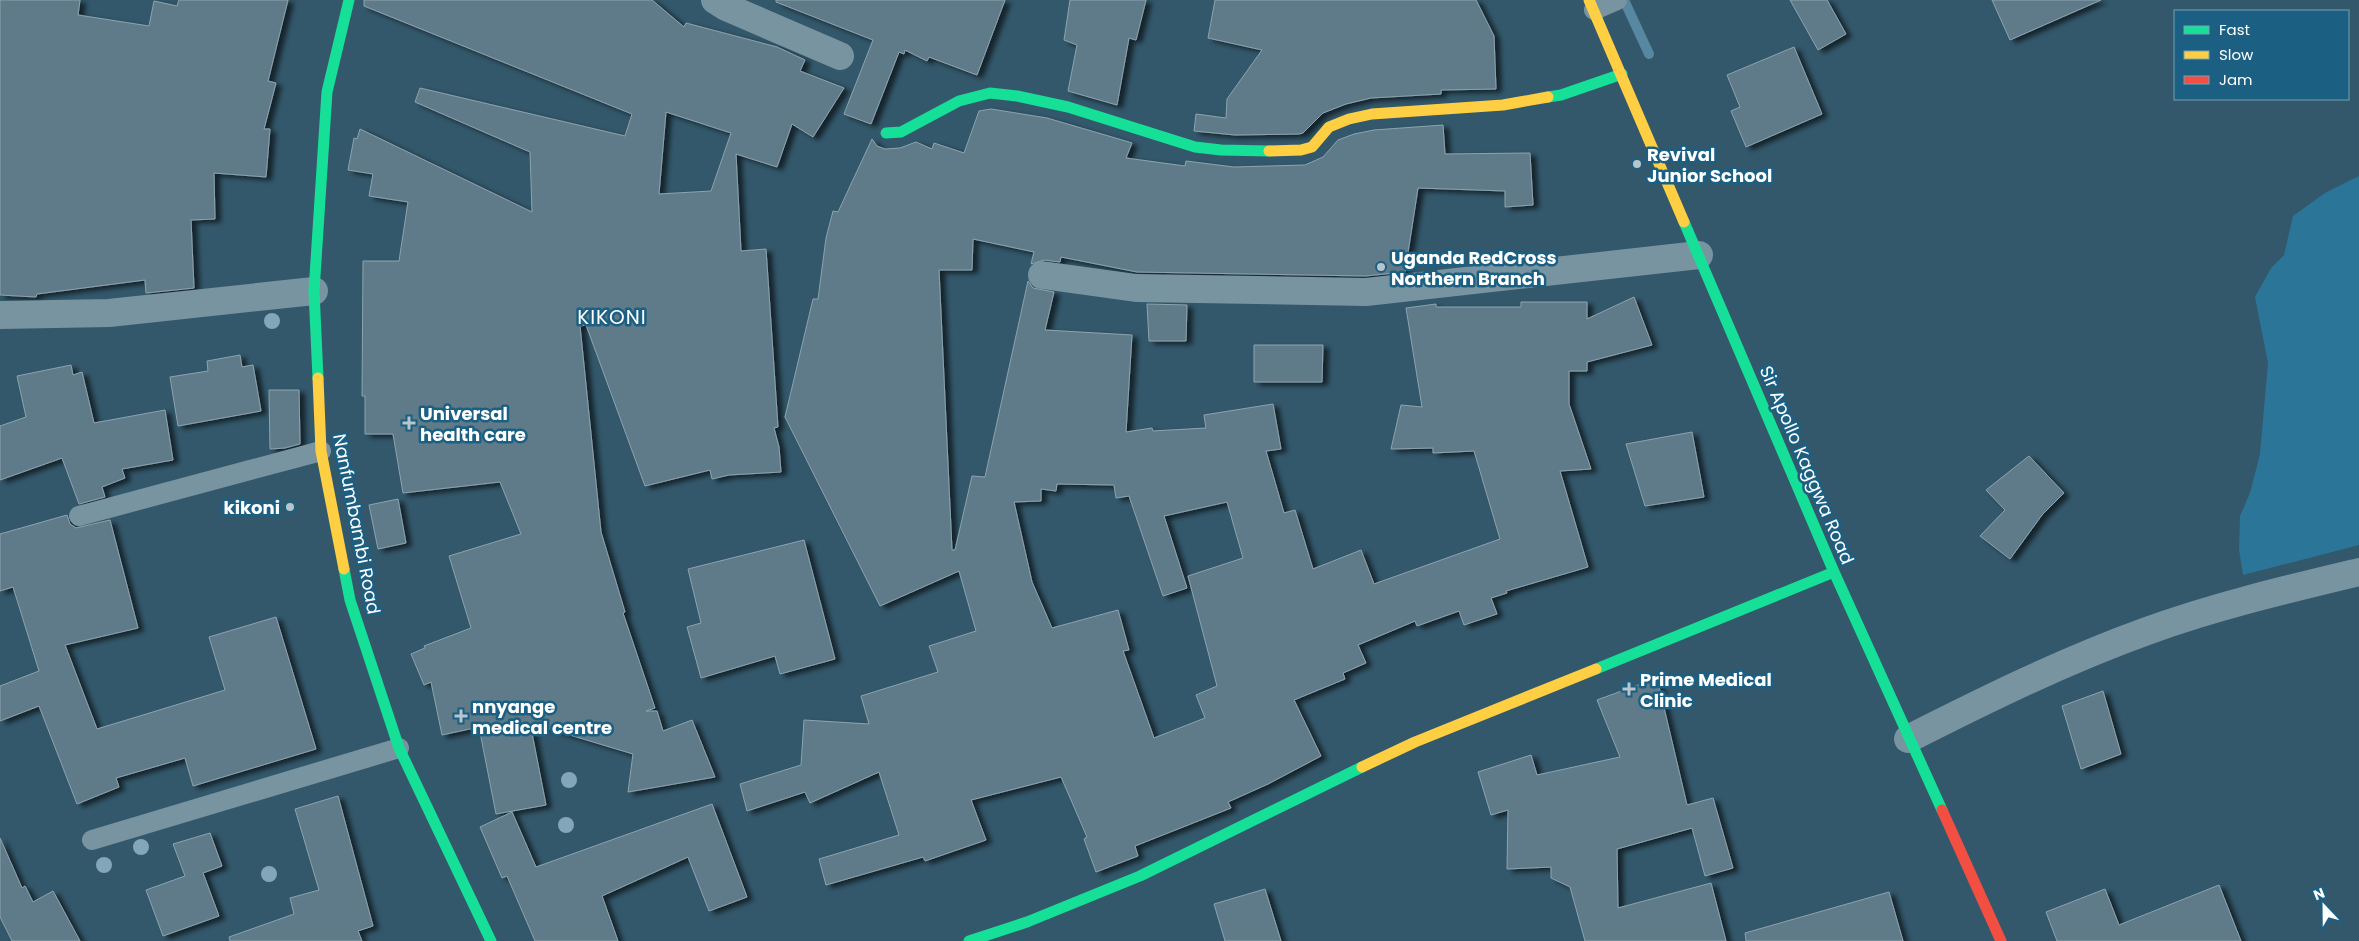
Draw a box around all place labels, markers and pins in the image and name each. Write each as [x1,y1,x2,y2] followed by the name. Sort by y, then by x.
[1647,142,1772,188] place label: Revival Junior School
[1631,158,1643,170] marker: Revival Junior School
[1391,245,1557,291] place label: Uganda RedCross Northern Branch
[1375,261,1387,273] marker: Uganda RedCross Northern Branch
[420,401,526,447] place label: Universal health care
[402,416,416,430] marker: Universal health care
[224,495,280,520] place label: kikoni
[284,501,296,513] marker: kikoni
[1640,667,1772,713] place label: Prime Medical Clinic
[1622,682,1636,696] marker: Prime Medical Clinic
[472,694,612,740] place label: nnyange medical centre
[454,709,468,723] marker: nnyange medical centre

